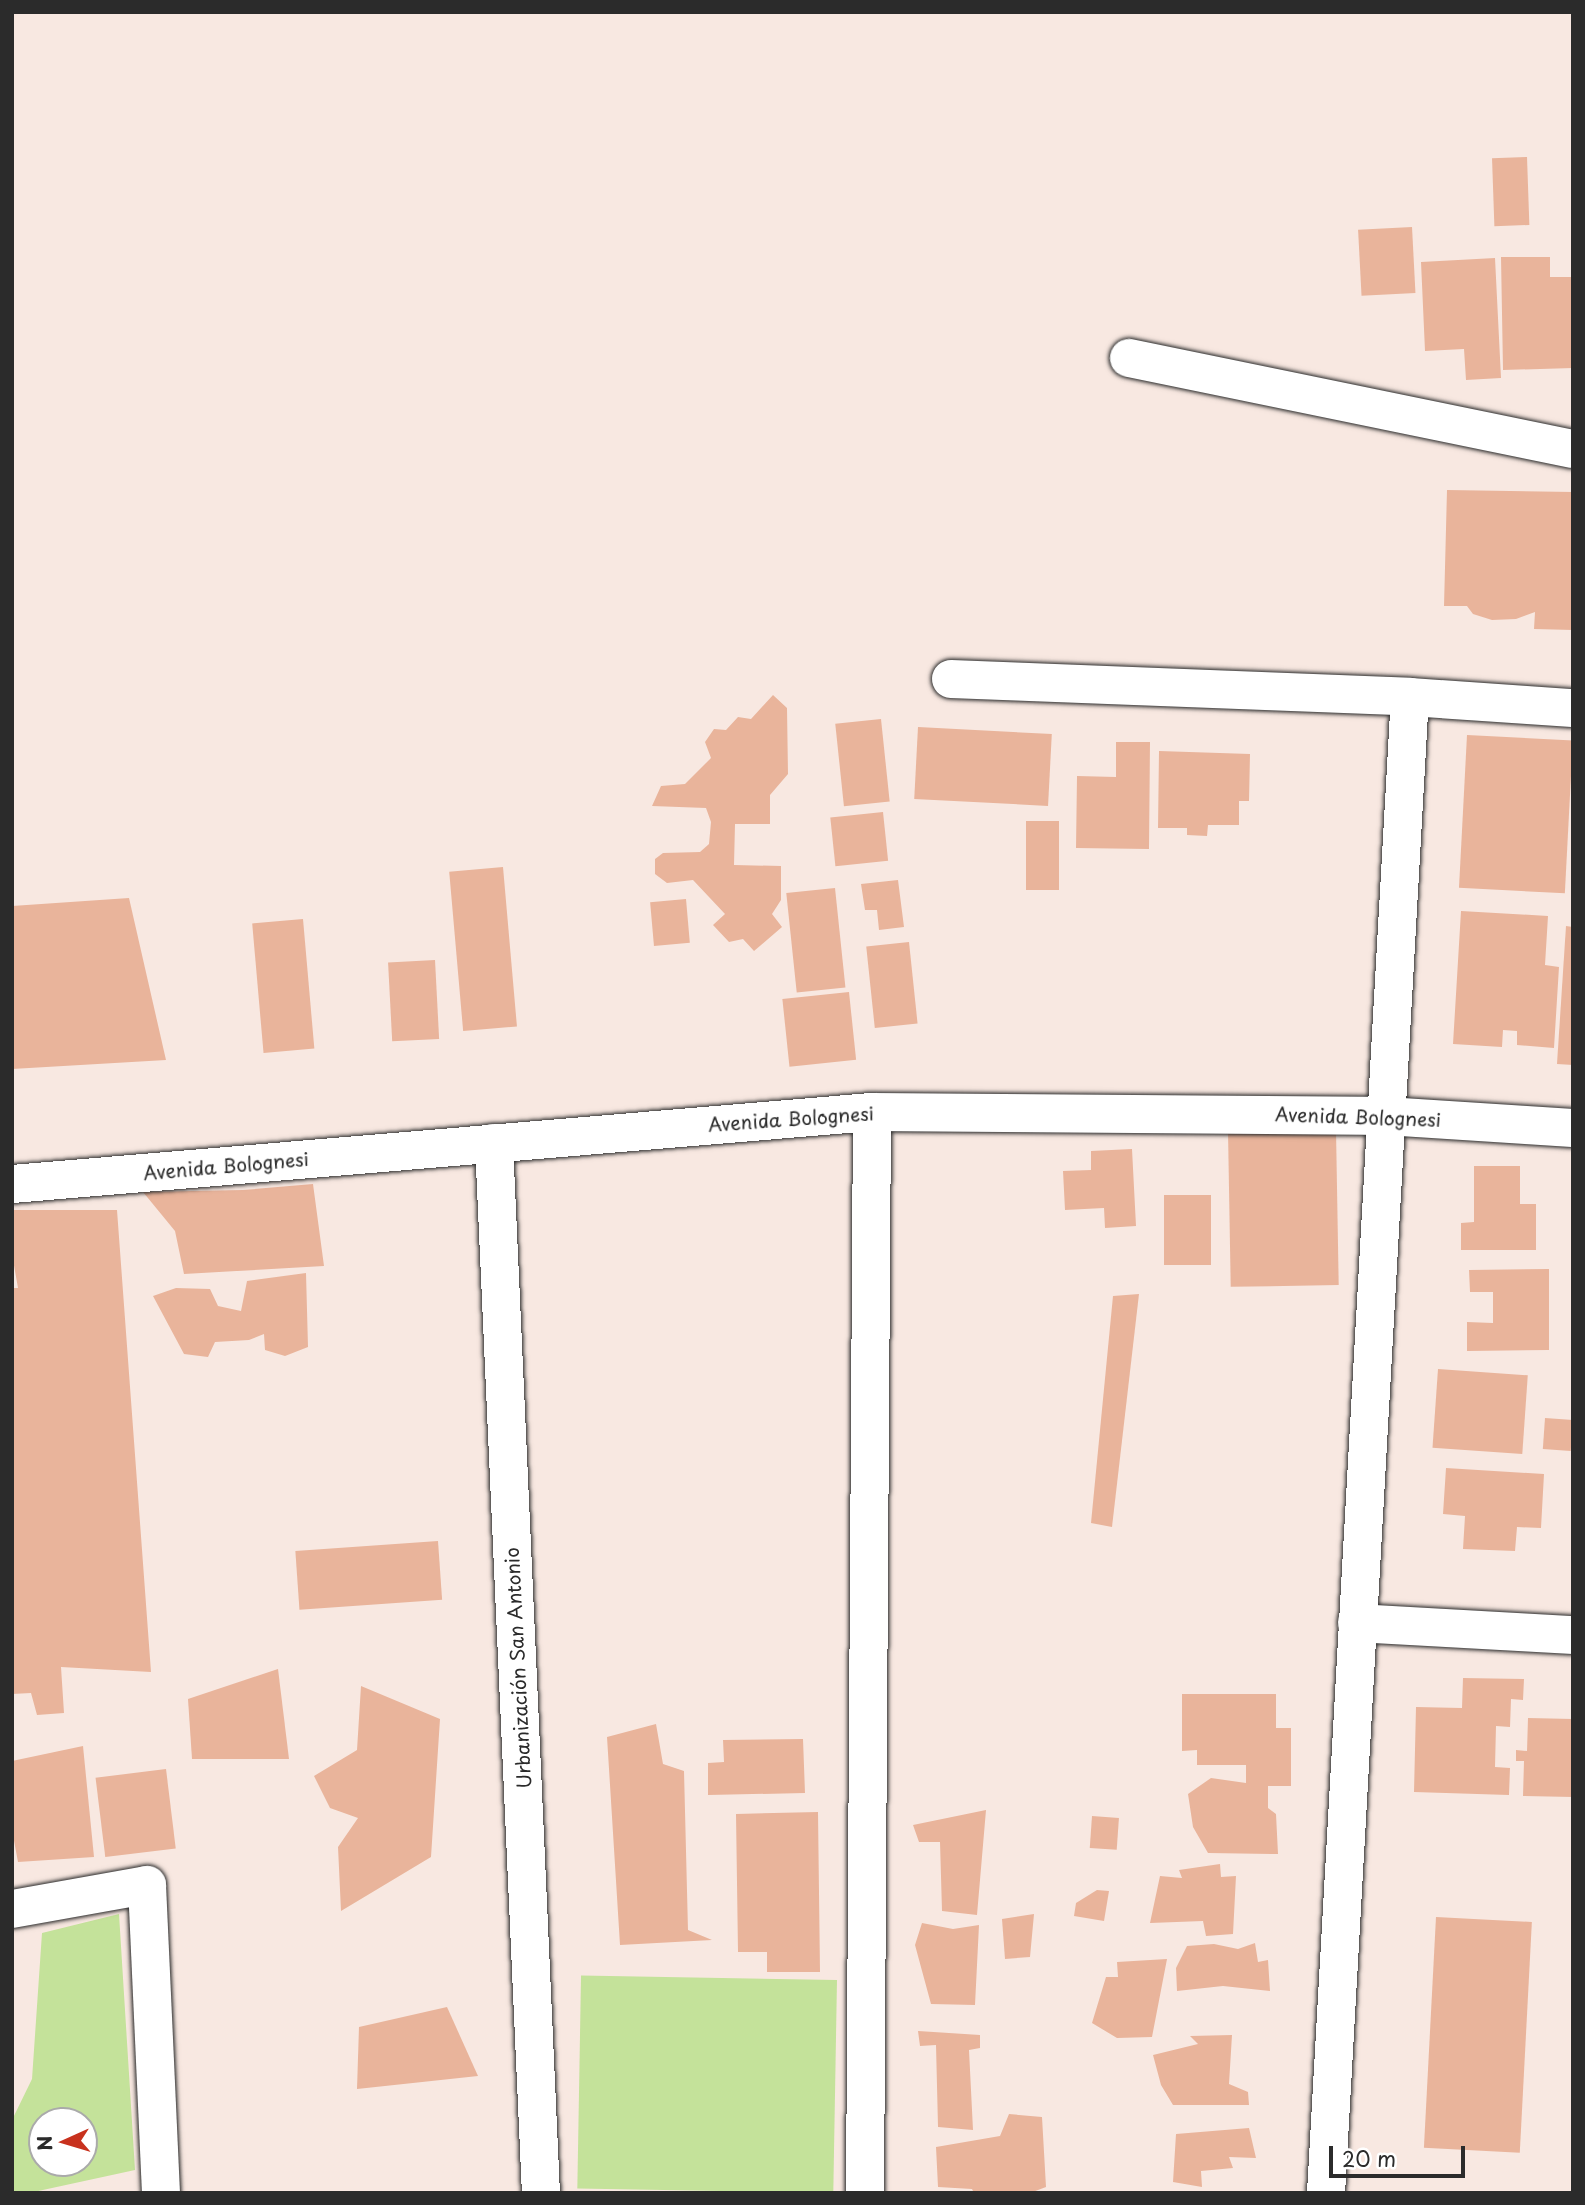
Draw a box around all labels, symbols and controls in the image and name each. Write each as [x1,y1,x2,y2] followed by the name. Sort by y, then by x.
[708,1102,874,1136] street label: Avenida Bolognesi
[1275,1103,1441,1131] street label: Avenida Bolognesi
[142,1147,310,1185] street label: Avenida Bolognesi
[500,1548,536,1788] street label: Urbanización San Antonio
[28,2107,98,2177] north arrow
[1333,2132,1470,2176] scale bar
[30,2135,59,2152] text: N
[1342,2142,1396,2174] text: 20 m

